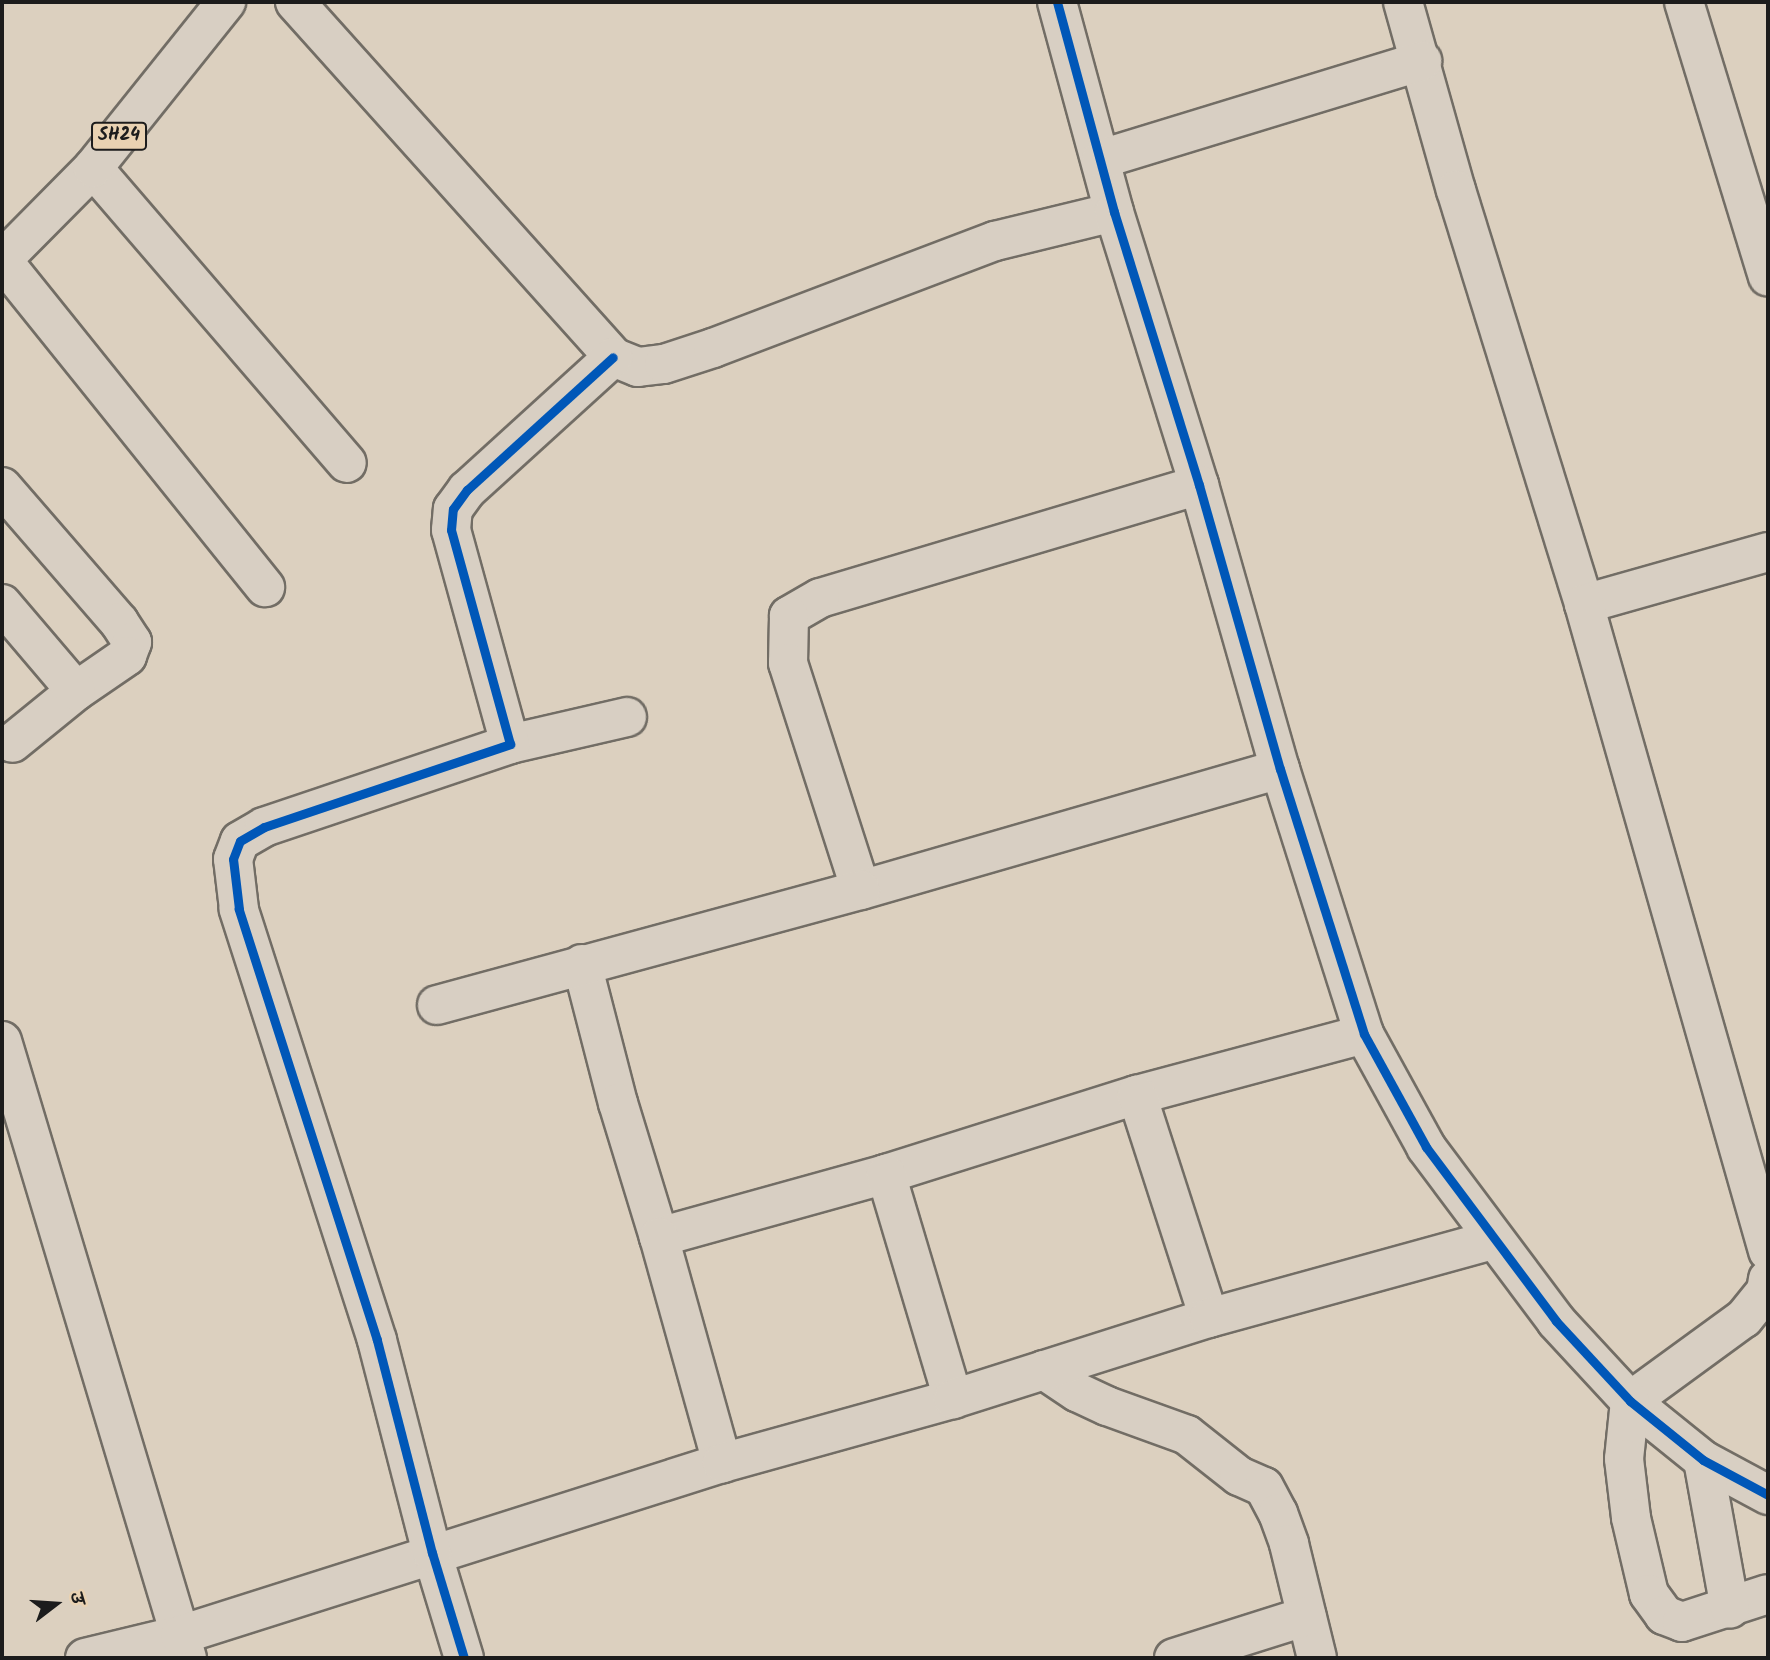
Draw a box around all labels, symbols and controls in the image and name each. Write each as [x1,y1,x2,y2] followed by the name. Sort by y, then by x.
[91,121,147,150] road number: SH24
[21,1569,91,1639] north arrow
[60,1588,92,1608] text: उ

